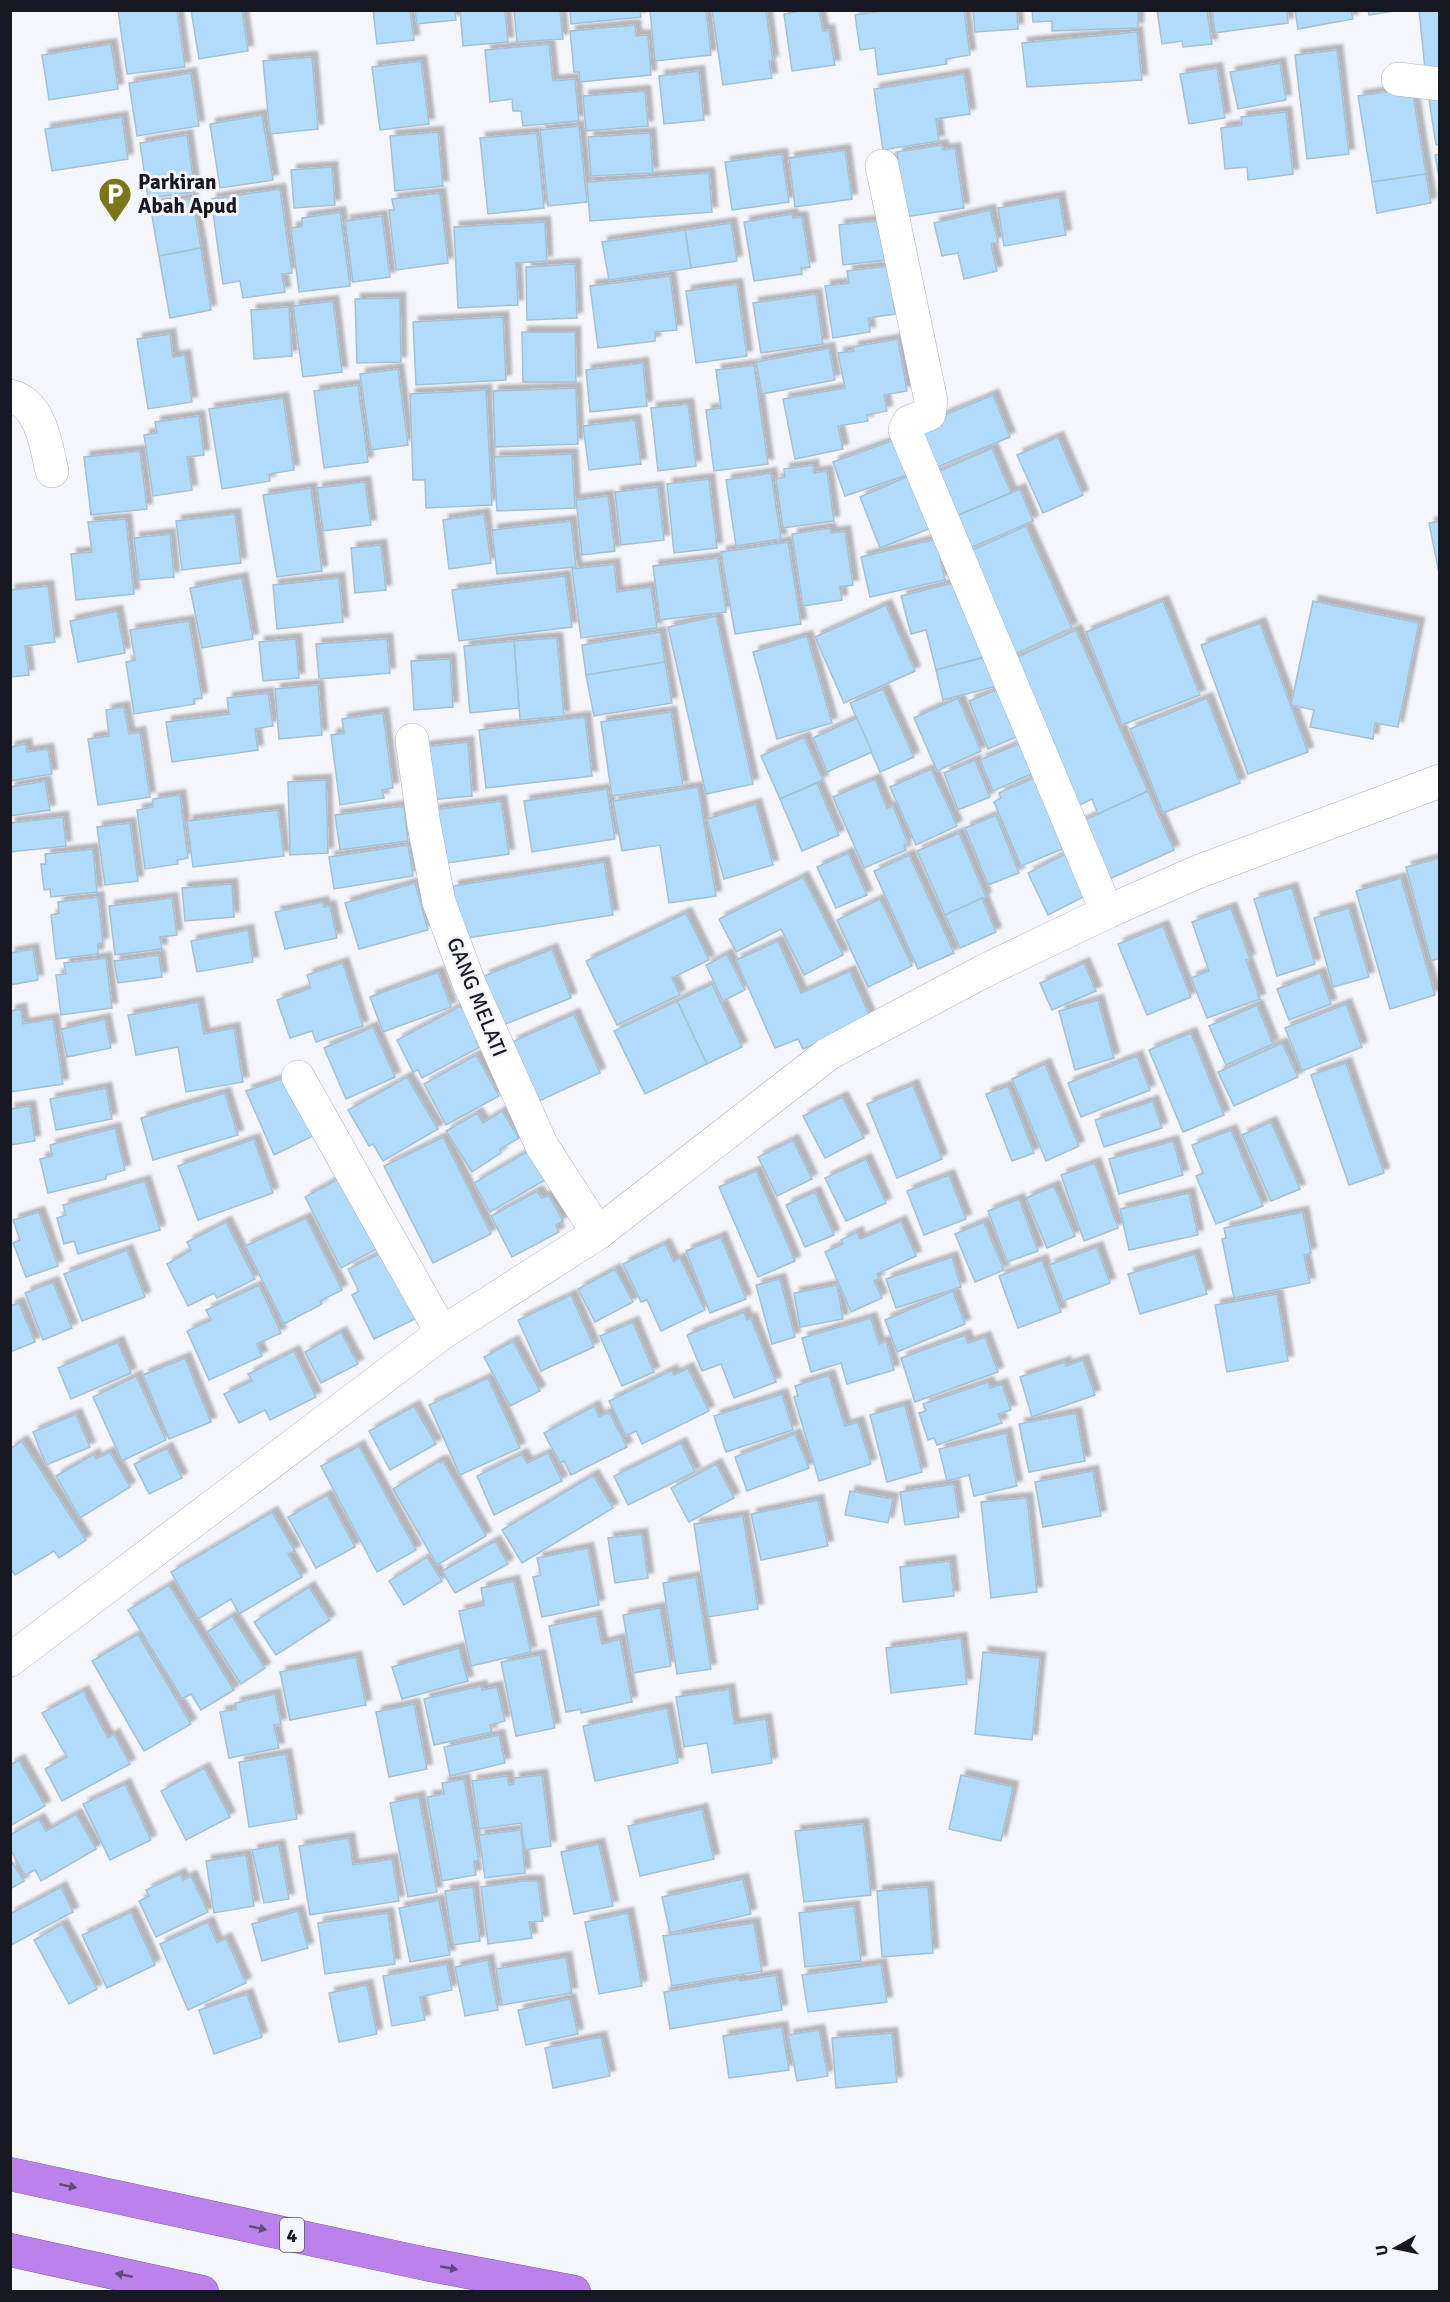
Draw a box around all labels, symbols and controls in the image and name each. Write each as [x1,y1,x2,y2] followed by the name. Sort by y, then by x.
[138,169,237,219] place label: Parkiran Abah Apud
[97,176,133,223] parking icon: Parkiran Abah Apud
[441,934,513,1060] street label: GANG MELATI
[58,2182,77,2192] one-way arrow
[280,2218,304,2252] road number: 4
[1366,2218,1426,2278] north arrow
[249,2223,268,2233] one-way arrow
[1371,2243,1393,2257] text: U
[440,2264,459,2273] one-way arrow
[114,2270,133,2279] one-way arrow

